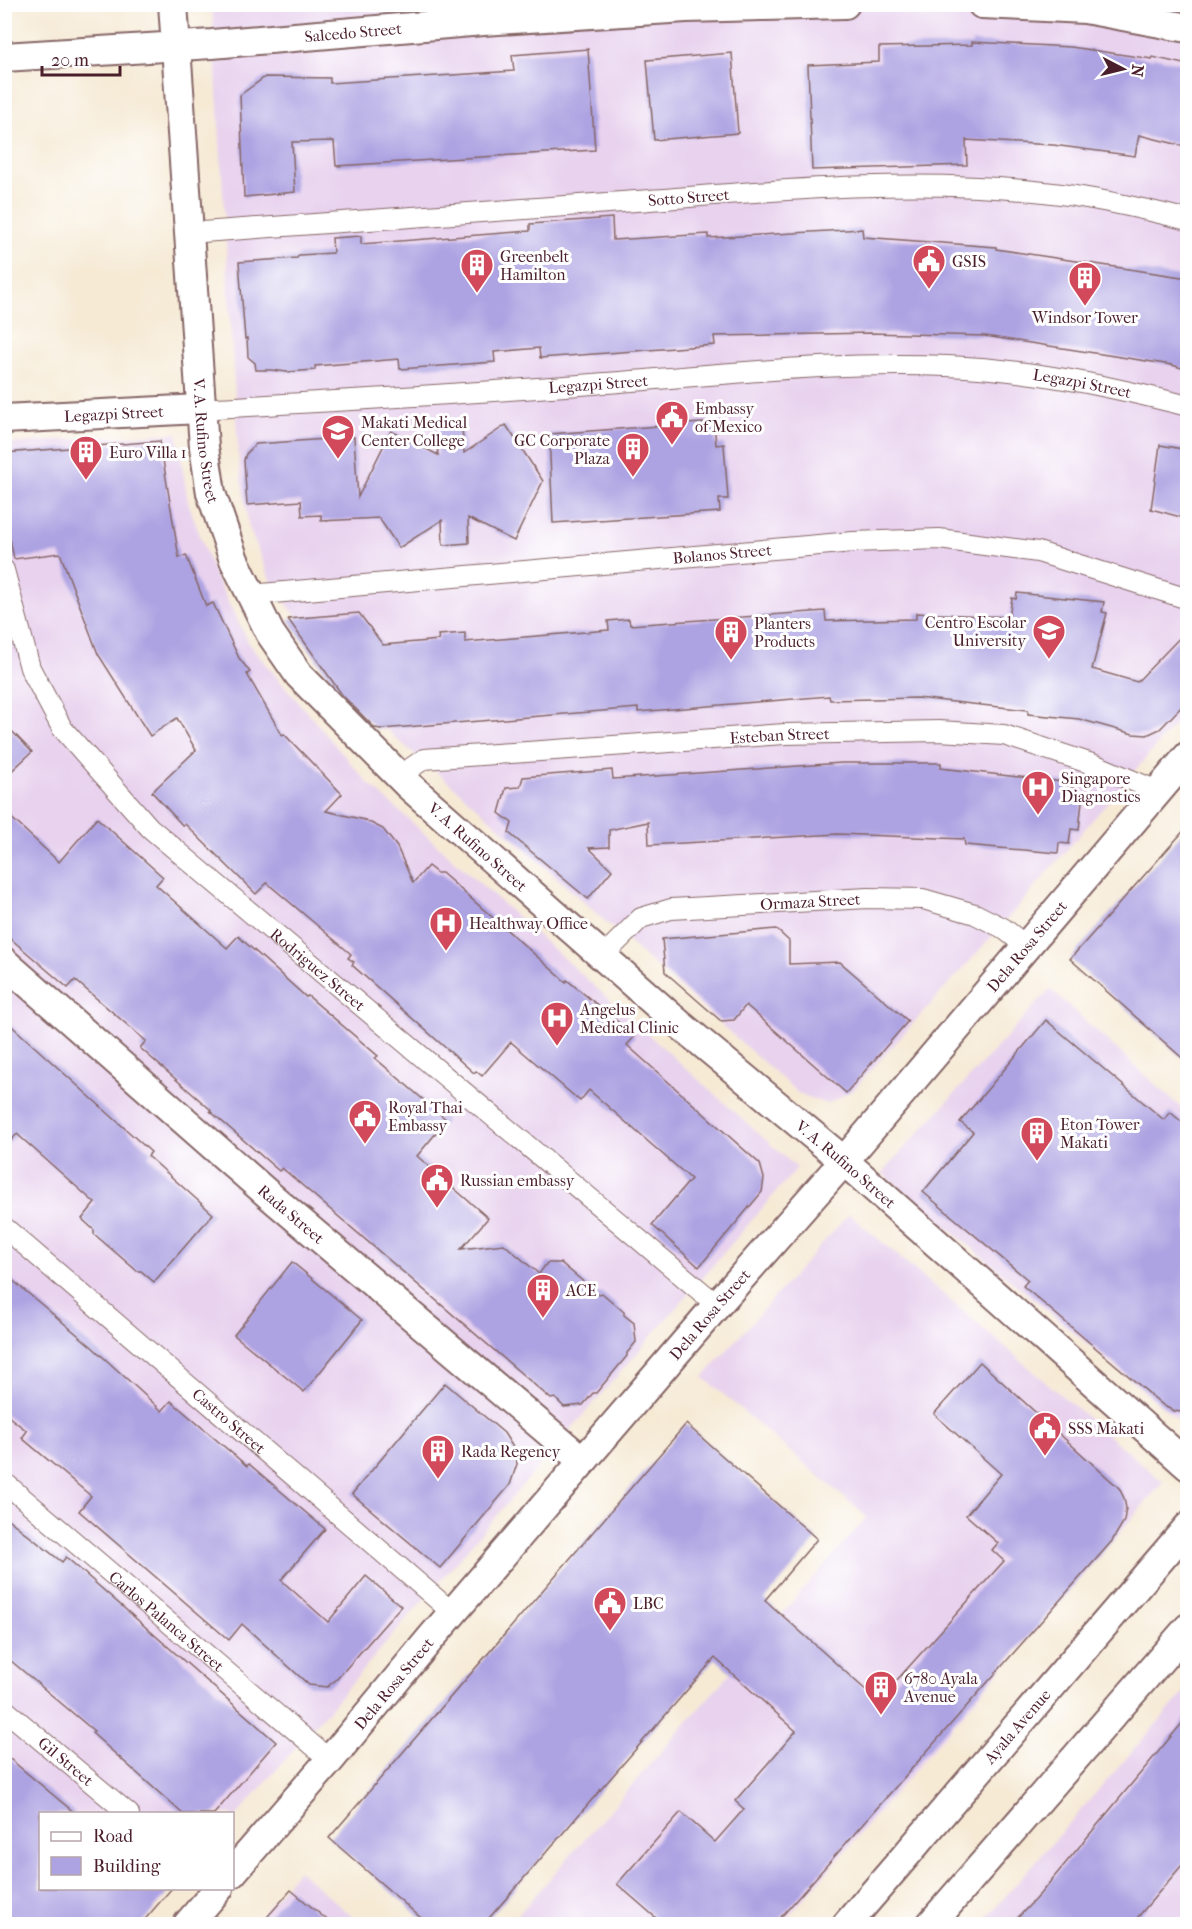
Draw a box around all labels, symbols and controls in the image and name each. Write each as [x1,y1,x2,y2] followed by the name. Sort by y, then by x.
[304,18,403,46] street label: Salcedo Street
[42,39,120,77] scale bar
[1093,39,1153,99] north arrow
[51,50,89,71] text: 20 m
[1127,64,1148,79] text: N
[647,184,730,210] street label: Sotto Street
[911,243,947,290] public building icon: GSIS
[459,247,495,294] building icon: Greenbelt Hamilton
[500,247,570,284] place label: Greenbelt Hamilton
[952,252,986,271] place label: GSIS
[1067,260,1103,307] building icon: Windsor Tower
[1031,308,1138,327] place label: Windsor Tower
[1032,365,1134,402] street label: Legazpi Street
[548,370,649,397] street label: Legazpi Street
[190,377,223,506] street label: V. A. Rufino Street
[654,399,690,446] public building icon: Embassy of Mexico
[695,399,762,436] place label: Embassy of Mexico
[64,401,164,425] street label: Legazpi Street
[320,413,356,460] school or university icon: Makati Medical Center College
[361,413,468,450] place label: Makati Medical Center College
[514,431,611,468] place label: GC Corporate Plaza
[615,431,651,478] building icon: GC Corporate Plaza
[68,434,104,481] building icon: Euro Villa 1
[109,443,187,462] place label: Euro Villa 1
[672,540,773,567] street label: Bolanos Street
[925,613,1026,650] place label: Centro Escolar University
[1031,613,1067,660] school or university icon: Centro Escolar University
[713,614,749,661] building icon: Planters Products
[754,614,815,651] place label: Planters Products
[729,724,830,747] street label: Esteban Street
[1020,769,1056,816] hospital icon: Singapore Diagnostics
[1061,769,1141,806] place label: Singapore Diagnostics
[424,797,532,895] street label: V. A. Rufino Street
[760,889,861,914] street label: Ormaza Street
[983,896,1071,996] street label: Dela Rosa Street
[428,905,464,952] hospital icon: Healthway Office
[469,914,588,933] place label: Healthway Office
[267,924,369,1015] street label: Rodriguez Street
[539,1000,575,1047] hospital icon: Angelus Medical Clinic
[579,1000,679,1037] place label: Angelus Medical Clinic
[347,1098,383,1145] public building icon: Royal Thai Embassy
[388,1098,463,1135] place label: Royal Thai Embassy
[792,1115,900,1212] street label: V. A. Rufino Street
[1019,1115,1055,1162] building icon: Eton Tower Makati
[1060,1115,1140,1152] place label: Eton Tower Makati
[419,1162,455,1209] public building icon: Russian embassy
[460,1171,575,1190] place label: Russian embassy
[254,1180,329,1247] street label: Rada Street
[665,1265,754,1363] street label: Dela Rosa Street
[525,1272,561,1319] building icon: ACE
[565,1281,597,1300] place label: ACE
[189,1384,270,1457] street label: Castro Street
[1027,1410,1063,1457] public building icon: SSS Makati
[1068,1419,1145,1438] place label: SSS Makati
[420,1433,456,1480] building icon: Rada Regency
[461,1442,561,1461] place label: Rada Regency
[106,1567,228,1675] street label: Carlos Palanca Street
[592,1585,628,1632] public building icon: LBC
[633,1594,664,1613] place label: LBC
[350,1633,437,1733] street label: Dela Rosa Street
[863,1669,899,1716] building icon: 6780 Ayala Avenue
[903,1669,978,1706] place label: 6780 Ayala Avenue
[979,1685,1054,1768] street label: Ayala Avenue
[35,1733,98,1790] street label: Gil Street
[39,1812,234,1890] legend
[93,1826,133,1847] text: Road
[93,1856,161,1877] text: Building

